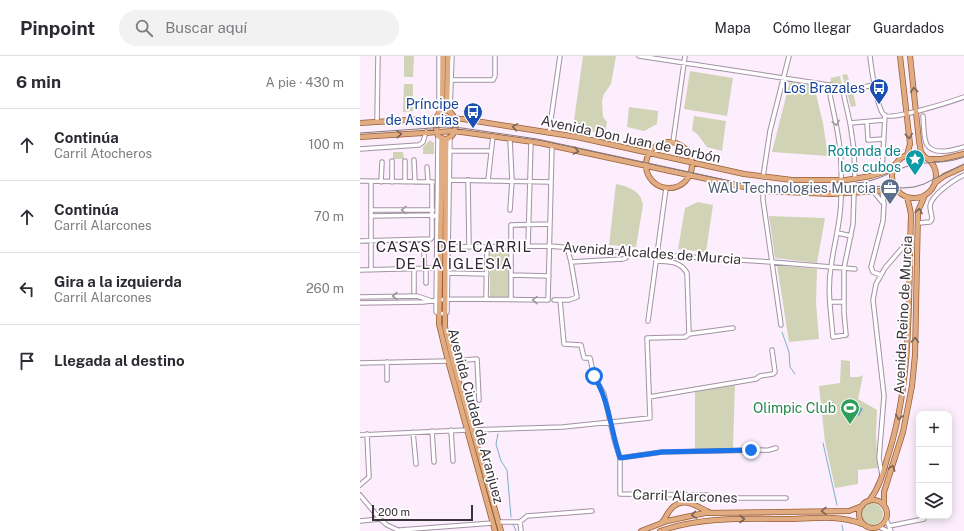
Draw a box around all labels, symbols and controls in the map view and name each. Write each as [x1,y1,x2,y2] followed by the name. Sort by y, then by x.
[119,10,399,46] search box
[20,17,95,39] text: Pinpoint
[133,17,155,39] icon: search
[165,19,247,36] text: Buscar aquí
[715,20,751,36] text: Mapa
[773,20,851,36] text: Cómo llegar
[873,20,944,36] text: Guardados
[16,72,61,92] text: 6 min
[266,75,344,90] text: A pie · 430 m
[868,77,890,105] bus stop icon: Los Brazales
[783,80,865,96] place label: Los Brazales
[909,87,918,93] one-way arrow
[385,96,459,128] place label: Príncipe de Asturias
[462,101,484,129] bus stop icon: Príncipe de Asturias
[540,112,722,166] street label: Avenida Don Juan de Borbón
[831,120,839,126] one-way arrow
[512,123,518,131] one-way arrow
[54,129,119,146] text: Continúa
[396,130,402,139] one-way arrow
[904,133,913,139] one-way arrow
[16,134,38,156] icon: ahead
[308,137,344,152] text: 100 m
[827,143,901,175] place label: Rotonda de los cubos
[54,146,152,161] text: Carril Atocheros
[573,146,579,154] one-way arrow
[904,148,926,176] place icon: Rotonda de los cubos
[879,177,901,205] office icon: WAU Technologies Murcia
[708,180,876,196] place label: WAU Technologies Murcia
[54,201,119,218] text: Continúa
[16,206,38,228] icon: ahead
[401,206,407,214] one-way arrow
[915,207,923,214] one-way arrow
[314,209,344,224] text: 70 m
[54,218,152,233] text: Carril Alarcones
[891,235,915,395] street label: Avenida Reino de Murcia
[376,238,532,272] district label: CASAS DEL CARRIL DE LA IGLESIA
[562,239,742,267] street label: Avenida Alcaldes de Murcia
[54,273,182,290] text: Gira a la izquierda
[16,278,38,300] icon: left
[306,281,344,296] text: 260 m
[54,290,152,305] text: Carril Alarcones
[392,292,398,301] one-way arrow
[532,296,538,304] one-way arrow
[445,327,507,506] street label: Avenida Ciudad de Aranjuez
[911,337,919,343] one-way arrow
[16,350,38,372] icon: arrive
[54,352,185,369] text: Llegada al destino
[585,367,603,385] route start
[839,397,861,425] sports icon: Olimpic Club
[753,400,836,416] place label: Olimpic Club
[916,411,952,519] map controls
[916,411,952,447] button: +
[896,414,904,420] one-way arrow
[742,441,760,459] route end
[916,447,952,483] button: −
[887,464,896,471] one-way arrow
[916,483,952,519] button: layers
[632,486,738,506] street label: Carril Alarcones
[372,503,473,522] scale bar
[378,506,410,518] text: 200 m
[820,507,826,515] one-way arrow
[691,510,697,519] one-way arrow
[739,515,745,523] one-way arrow

